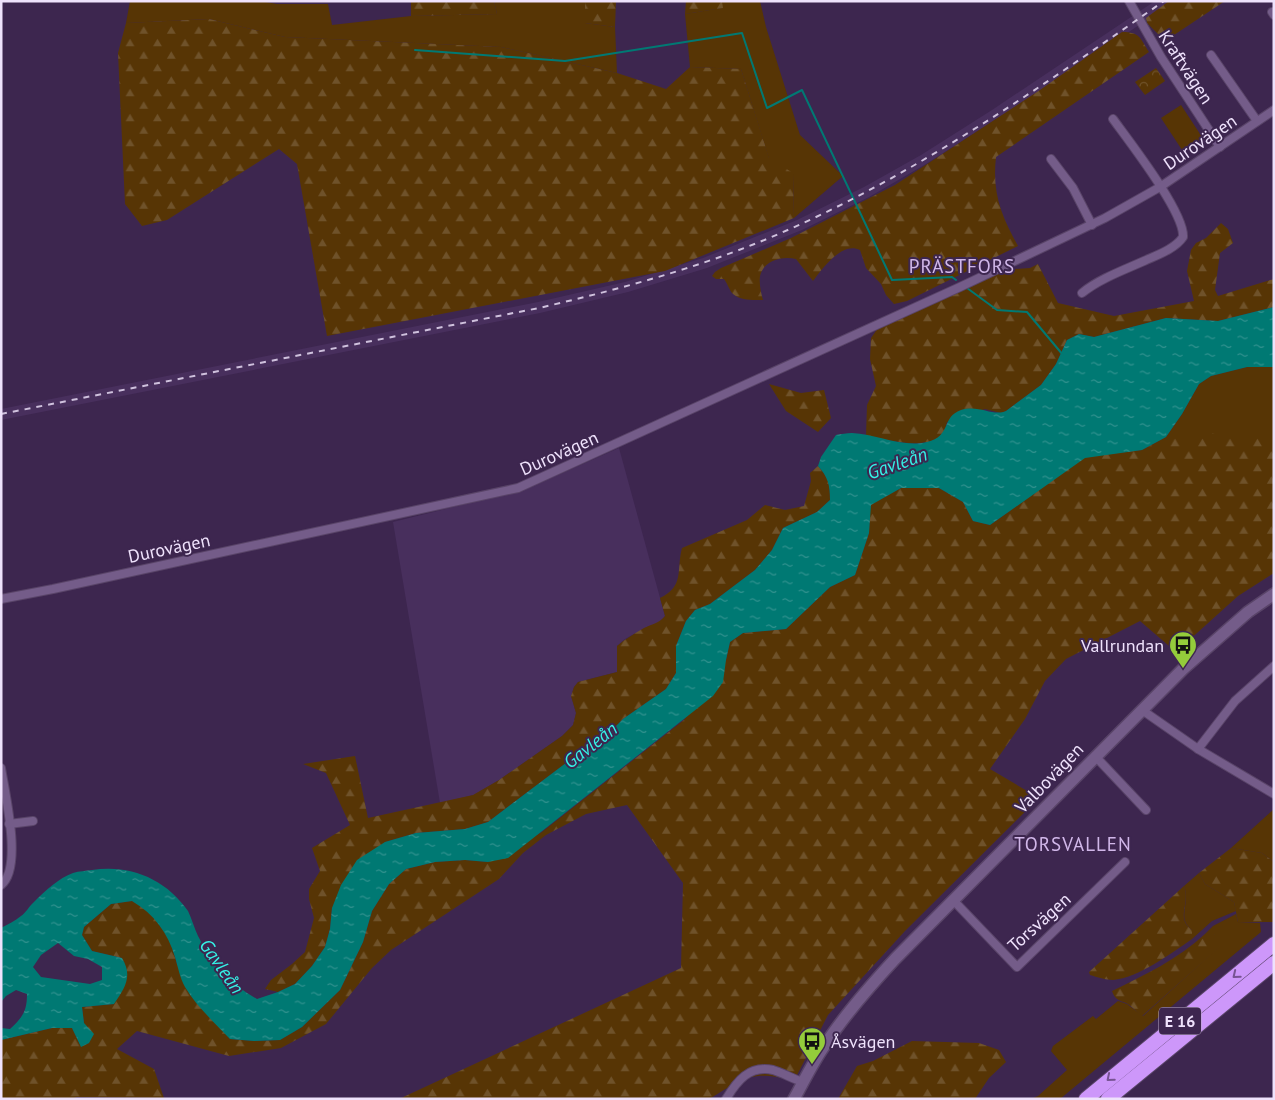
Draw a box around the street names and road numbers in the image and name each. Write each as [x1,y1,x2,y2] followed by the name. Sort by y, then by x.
[1154,26,1218,108] street label: Kraftvägen
[1159,109,1241,175] street label: Durovägen
[516,426,602,480] street label: Durovägen
[126,528,212,568] street label: Durovägen
[1009,738,1088,819] street label: Valbovägen
[1003,888,1075,956] street label: Torsvägen
[1159,1008,1201,1034] road number: E 16

